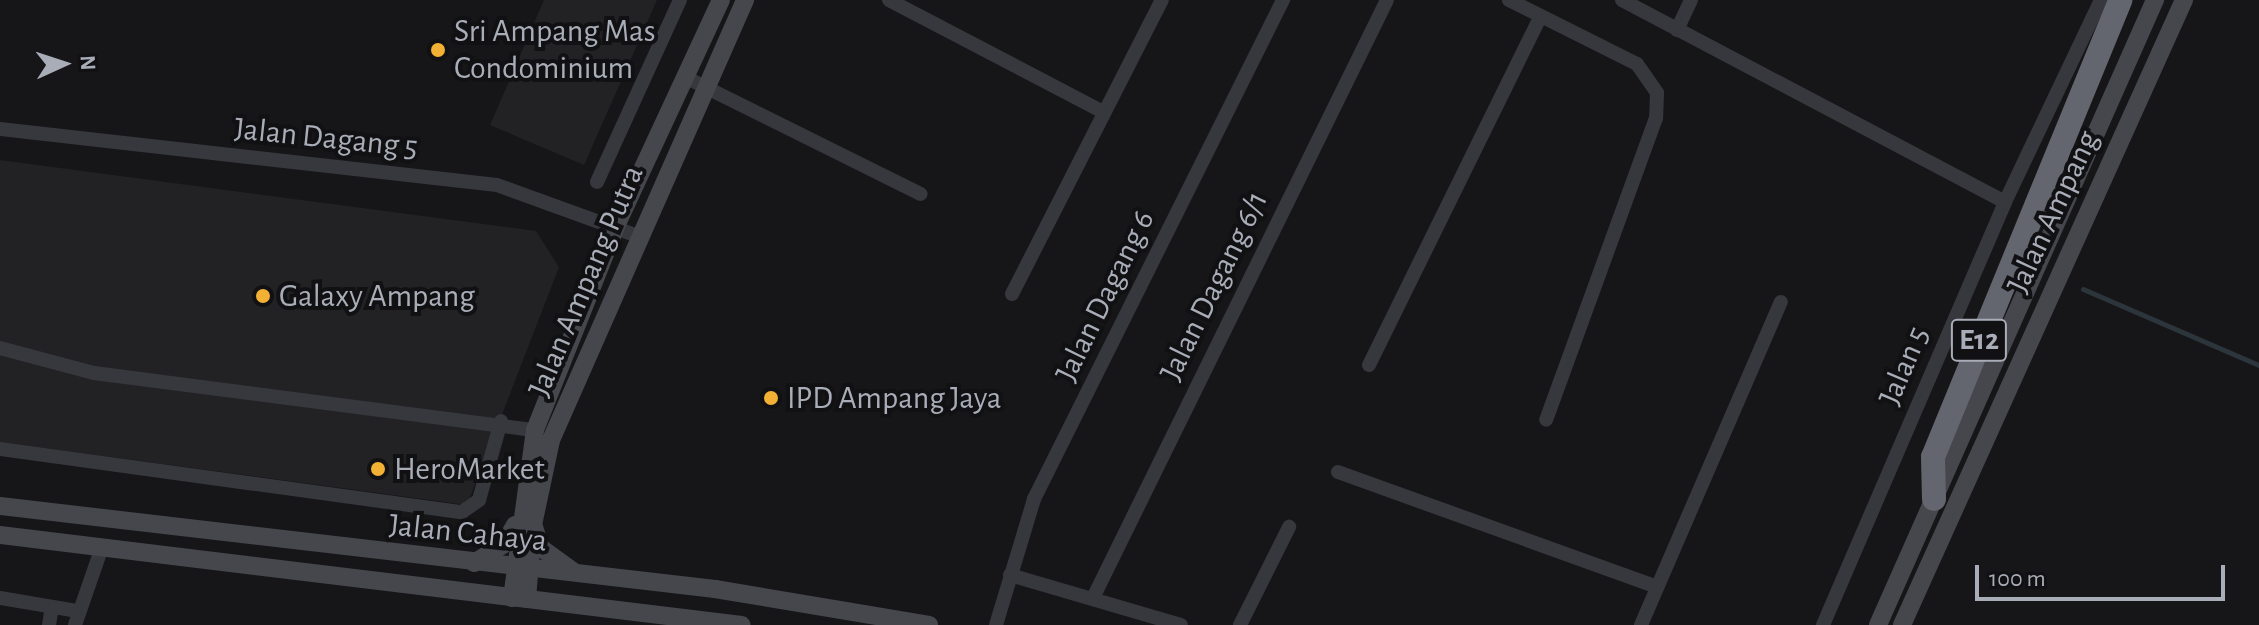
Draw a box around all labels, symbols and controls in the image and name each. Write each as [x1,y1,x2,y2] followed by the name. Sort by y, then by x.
[454,13,656,88] place label: Sri Ampang Mas Condominium
[24,24,104,104] north arrow
[429,41,447,59] marker: Sri Ampang Mas Condominium
[77,55,99,71] text: N
[232,109,420,167] street label: Jalan Dagang 5
[1999,125,2107,299] street label: Jalan Ampang
[520,160,652,402] street label: Jalan Ampang Putra
[1152,185,1276,387] street label: Jalan Dagang 6/1
[1047,204,1163,388] street label: Jalan Dagang 6
[279,277,475,315] place label: Galaxy Ampang
[254,287,272,305] marker: Galaxy Ampang
[1949,314,2009,366] road number: E12
[1870,321,1938,411] street label: Jalan 5
[787,379,1002,417] place label: IPD Ampang Jaya
[762,389,780,407] marker: IPD Ampang Jaya
[394,450,545,488] place label: HeroMarket
[369,460,387,478] marker: HeroMarket
[387,506,549,560] street label: Jalan Cahaya
[1979,549,2229,599] scale bar
[1989,567,2046,591] text: 100 m

